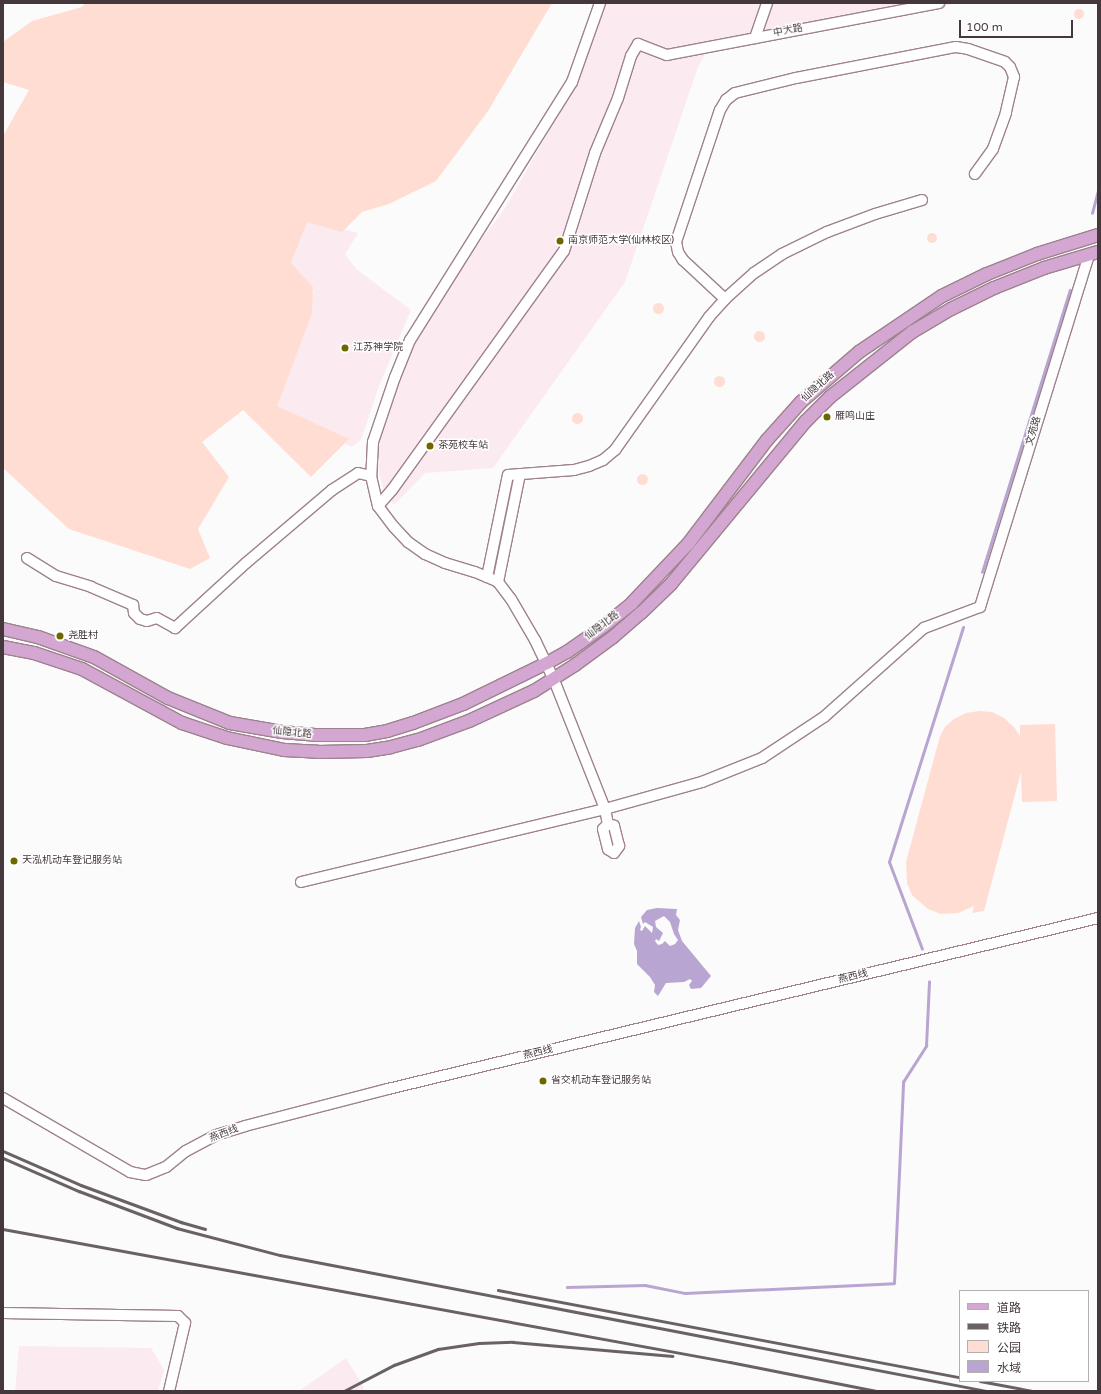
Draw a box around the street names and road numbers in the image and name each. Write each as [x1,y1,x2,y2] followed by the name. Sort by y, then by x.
[772,22,804,40] street label: 中大路
[799,369,837,405] street label: 仙隐北路
[1024,415,1044,447] street label: 文苑路
[582,609,622,643] street label: 仙隐北路
[271,725,313,741] street label: 仙隐北路
[837,968,869,986] street label: 燕西线
[522,1044,554,1062] street label: 燕西线
[208,1123,240,1145] street label: 燕西线

